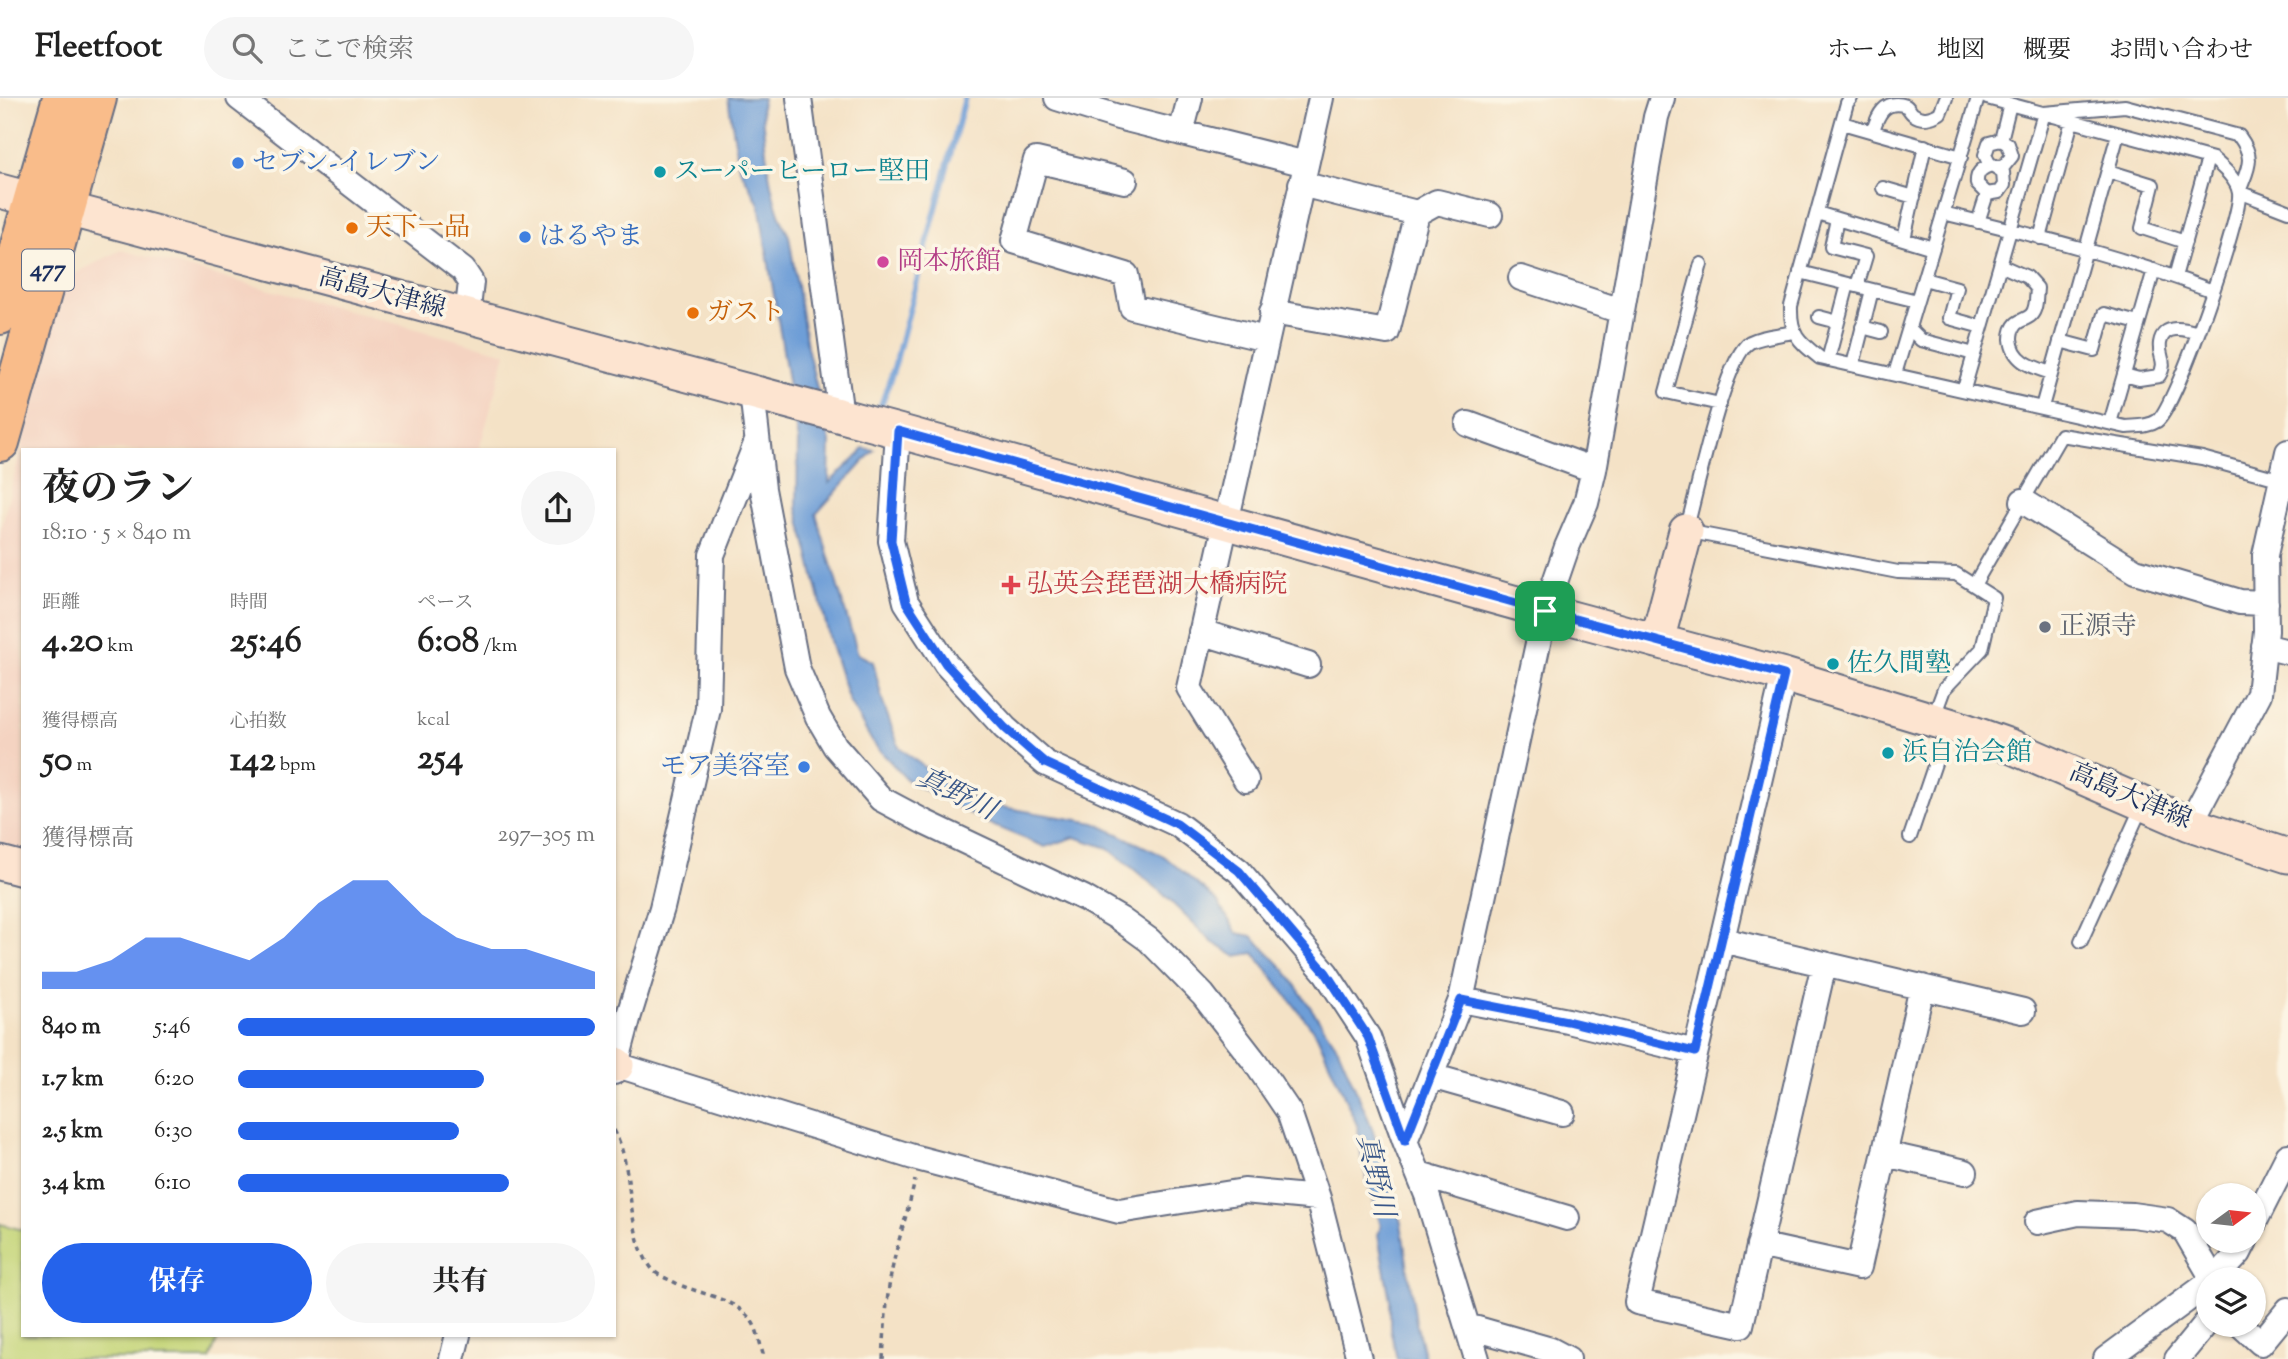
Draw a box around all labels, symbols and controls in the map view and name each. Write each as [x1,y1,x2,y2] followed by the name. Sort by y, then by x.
[204,17,694,80] search box
[35,24,162,72] text: Fleetfoot
[228,29,266,67] icon: search
[284,32,414,69] text: ここで検索
[1827,34,1899,68] text: ホーム
[1937,34,1985,68] text: 地図
[2023,34,2071,68] text: 概要
[2109,34,2253,68] text: お問い合わせ
[252,145,441,182] place label: セブン-イレブン
[674,154,930,191] place label: スーパーヒーロー堅田
[230,155,246,171] marker: セブン-イレブン
[652,164,668,180] marker: スーパーヒーロー堅田
[366,210,470,247] place label: 天下一品
[539,219,643,256] place label: はるやま
[344,220,360,236] marker: 天下一品
[517,229,533,245] marker: はるやま
[897,244,1001,281] place label: 岡本旅館
[22,250,74,290] road number: 477
[875,254,891,270] marker: 岡本旅館
[314,259,450,329] street label: 高島大津線
[707,295,785,332] place label: ガスト
[685,305,701,321] marker: ガスト
[42,464,194,518] text: 夜のラン
[521,471,595,545] button: share
[42,517,191,550] text: 18:10 · 5 × 840 m
[1027,567,1287,604] place label: 弘英会琵琶湖大橋病院
[1001,575,1021,595] marker: 弘英会琵琶湖大橋病院
[1515,581,1575,641] pin
[42,590,80,617] text: 距離
[230,590,268,617] text: 時間
[417,590,473,617] text: ペース
[1526,592,1564,630] icon: arrive
[2059,609,2137,646] place label: 正源寺
[42,617,103,668] text: 4.20
[230,617,302,668] text: 25:46
[417,617,479,668] text: 6:08
[2037,619,2053,635] marker: 正源寺
[103,633,133,660] text: km
[479,633,518,660] text: /km
[1847,646,1951,683] place label: 佐久間塾
[1825,656,1841,672] marker: 佐久間塾
[417,707,450,734] text: kcal
[42,709,118,736] text: 獲得標高
[230,709,287,736] text: 心拍数
[417,734,463,785] text: 254
[1902,735,2032,772] place label: 浜自治会館
[42,736,73,787] text: 50
[230,736,276,787] text: 142
[1880,745,1896,761] marker: 浜自治会館
[660,749,790,786] place label: モア美容室
[73,752,92,779] text: m
[276,752,316,779] text: bpm
[2063,755,2197,839] street label: 高島大津線
[796,759,812,775] marker: モア美容室
[909,759,1005,833] water label: 真野川
[497,819,595,852] text: 297–305 m
[42,823,134,856] text: 獲得標高
[42,1011,101,1044] text: 840 m
[154,1011,191,1044] text: 5:46
[42,1063,104,1096] text: 1.7 km
[154,1063,194,1096] text: 6:20
[42,1115,103,1148] text: 2.5 km
[154,1115,192,1148] text: 6:30
[1345,1131,1404,1224] water label: 真野川
[42,1167,105,1200] text: 3.4 km
[154,1167,191,1200] text: 6:10
[2196,1183,2266,1253] north arrow
[2196,1183,2266,1337] map controls
[42,1243,312,1323] button: 保存
[326,1243,595,1323] button: 共有
[2196,1267,2266,1337] button: layers

